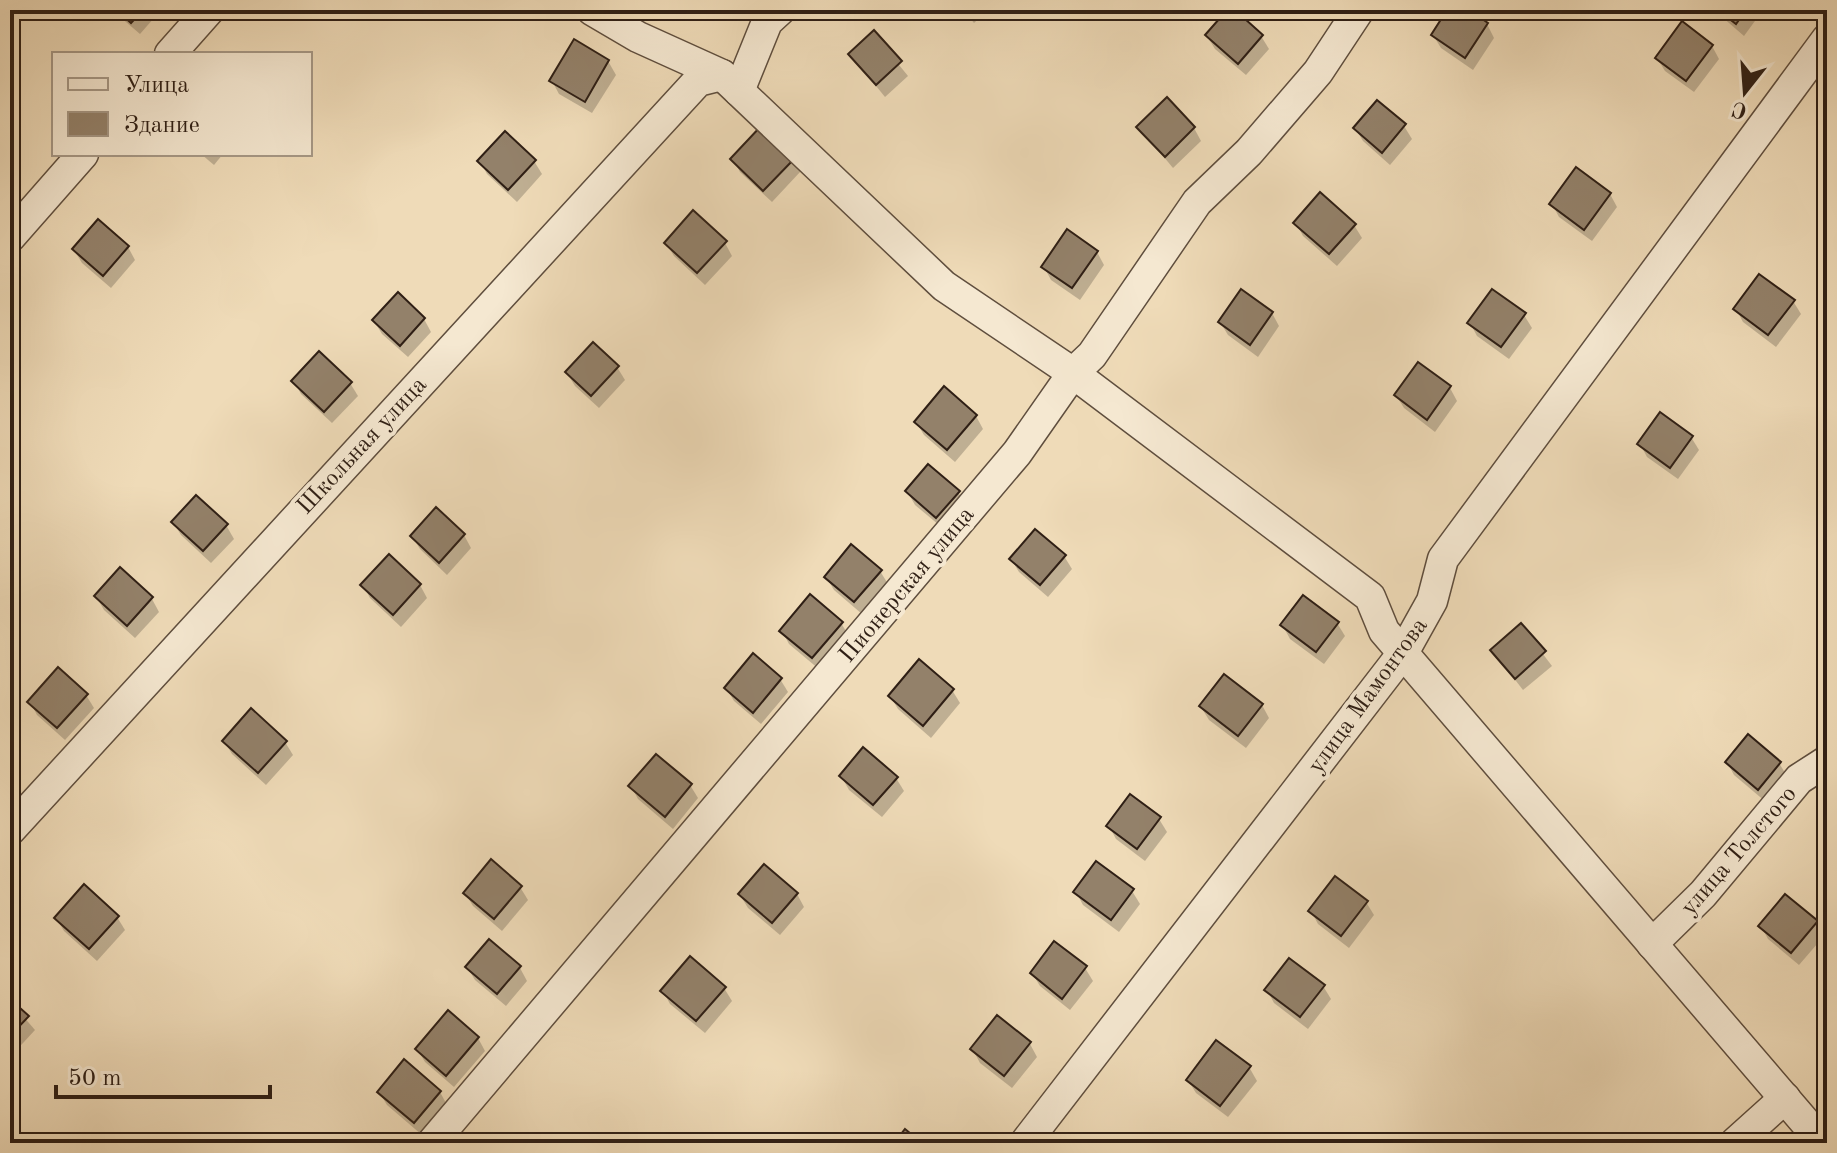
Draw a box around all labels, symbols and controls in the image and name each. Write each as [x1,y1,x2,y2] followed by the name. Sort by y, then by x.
[52,52,312,156] legend
[1705,52,1785,132] north arrow
[124,74,189,98] text: Улица
[1730,97,1750,122] text: С
[124,114,200,138] text: Здание
[293,373,432,520] street label: Школьная улица
[836,503,980,668] street label: Пионерская улица
[1304,614,1433,778] street label: улица Мамонтова
[1677,782,1802,920] street label: улица Толстого
[56,1049,270,1099] scale bar
[68,1067,122,1091] text: 50 m

